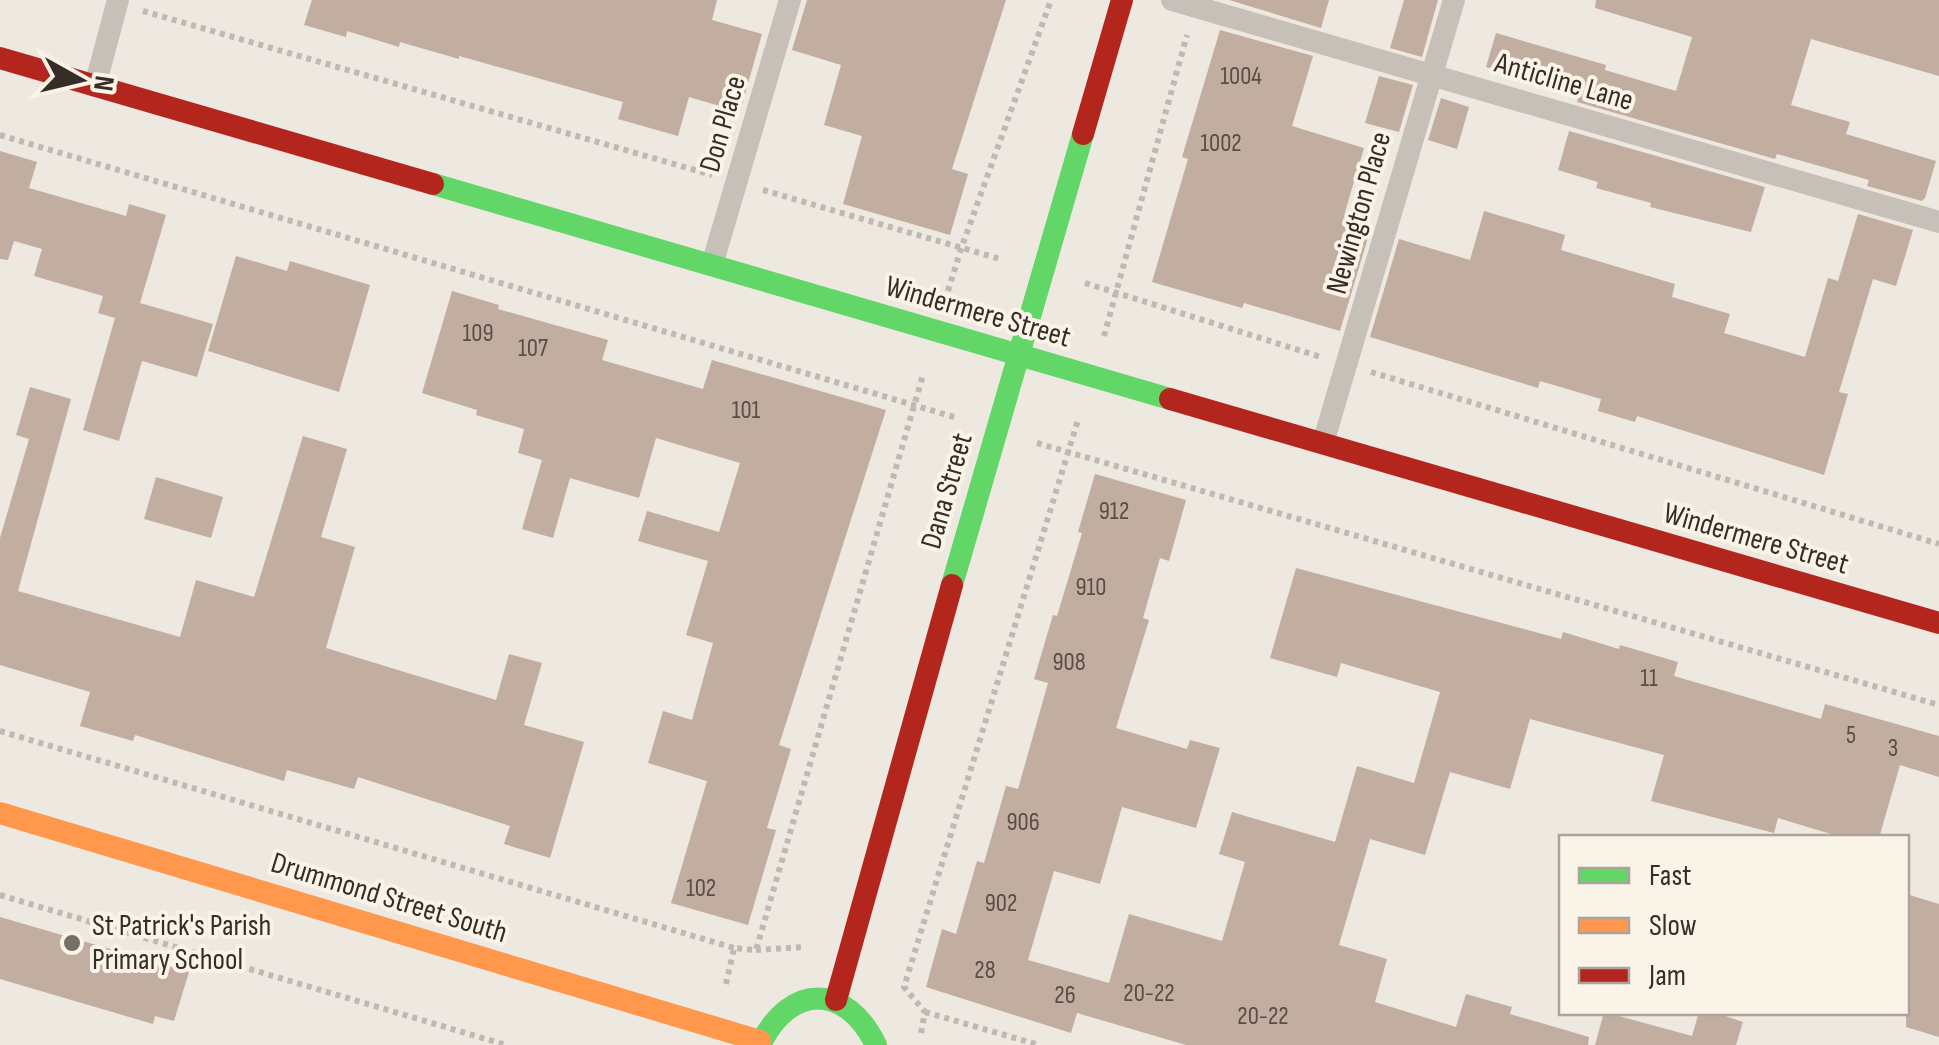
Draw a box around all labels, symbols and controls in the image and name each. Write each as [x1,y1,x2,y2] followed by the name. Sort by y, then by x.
[30,30,130,130] north arrow
[1490,45,1637,119] street label: Anticline Lane
[1220,61,1262,92] house number: 1004
[692,72,754,176] street label: Don Place
[86,74,121,93] text: N
[1200,128,1242,159] house number: 1002
[1319,128,1399,298] street label: Newington Place
[881,268,1075,356] street label: Windermere Street
[463,318,493,349] house number: 109
[518,333,548,364] house number: 107
[732,395,761,426] house number: 101
[913,429,981,553] street label: Dana Street
[1659,495,1853,583] street label: Windermere Street
[1099,496,1129,527] house number: 912
[1076,572,1106,603] house number: 910
[1052,647,1086,678] house number: 908
[1640,663,1658,694] house number: 11
[1846,720,1856,751] house number: 5
[1888,733,1898,764] house number: 3
[1006,807,1040,838] house number: 906
[1559,835,1909,1015] legend
[267,845,511,951] street label: Drummond Street South
[1649,858,1691,894] text: Fast
[686,873,716,904] house number: 102
[985,888,1017,919] house number: 902
[92,908,271,978] place label: St Patrick's Parish Primary School
[1649,908,1697,944] text: Slow
[61,932,83,954] marker: St Patrick's Parish Primary School
[974,955,996,986] house number: 28
[1648,958,1686,994] text: Jam
[1123,978,1175,1009] house number: 20-22
[1054,980,1076,1011] house number: 26
[1237,1001,1289,1032] house number: 20-22

